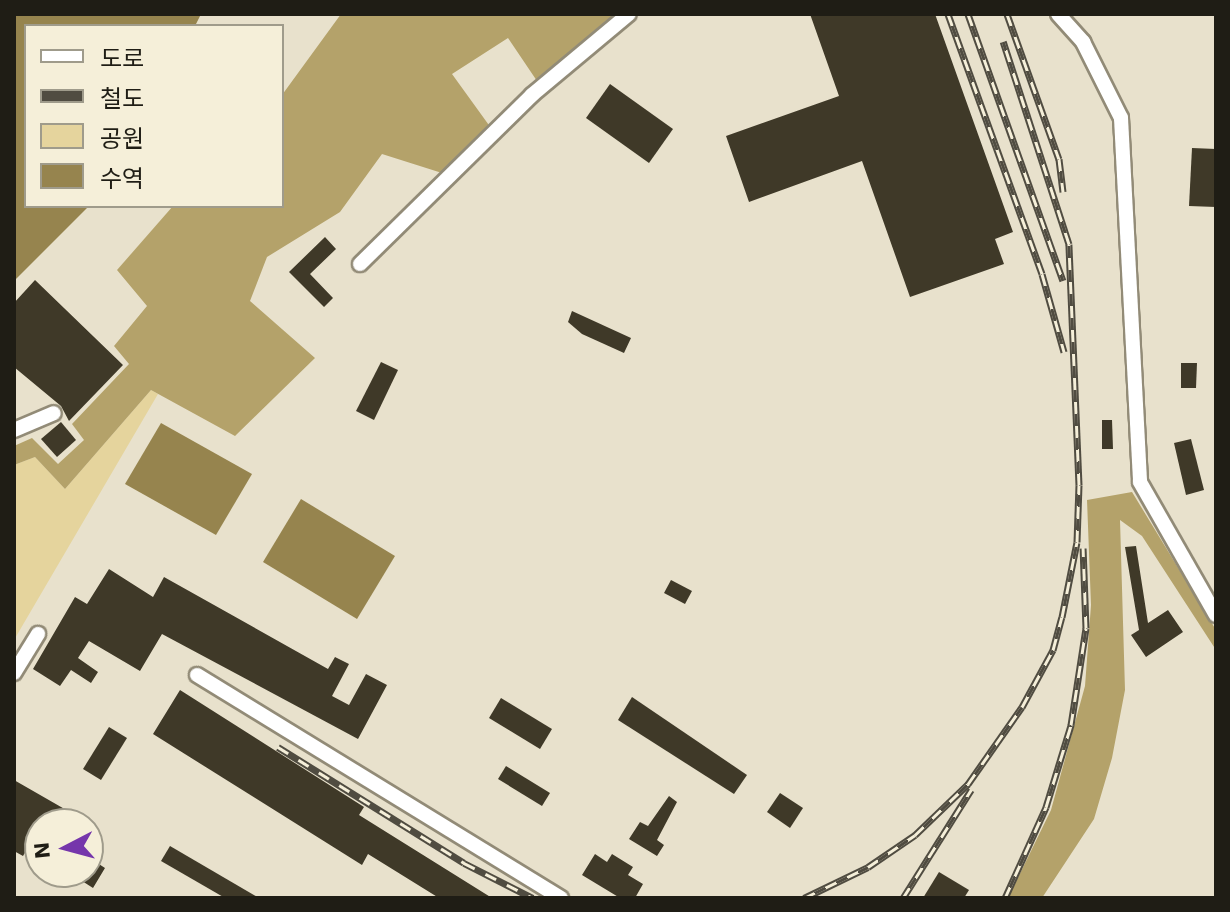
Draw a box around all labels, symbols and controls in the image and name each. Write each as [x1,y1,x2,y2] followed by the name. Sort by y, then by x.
[24,24,284,208] legend
[100,45,144,73] text: 도로
[100,85,144,113] text: 철도
[100,125,144,153] text: 공원
[100,165,144,193] text: 수역
[24,808,104,888] north arrow
[28,841,55,860] text: N

